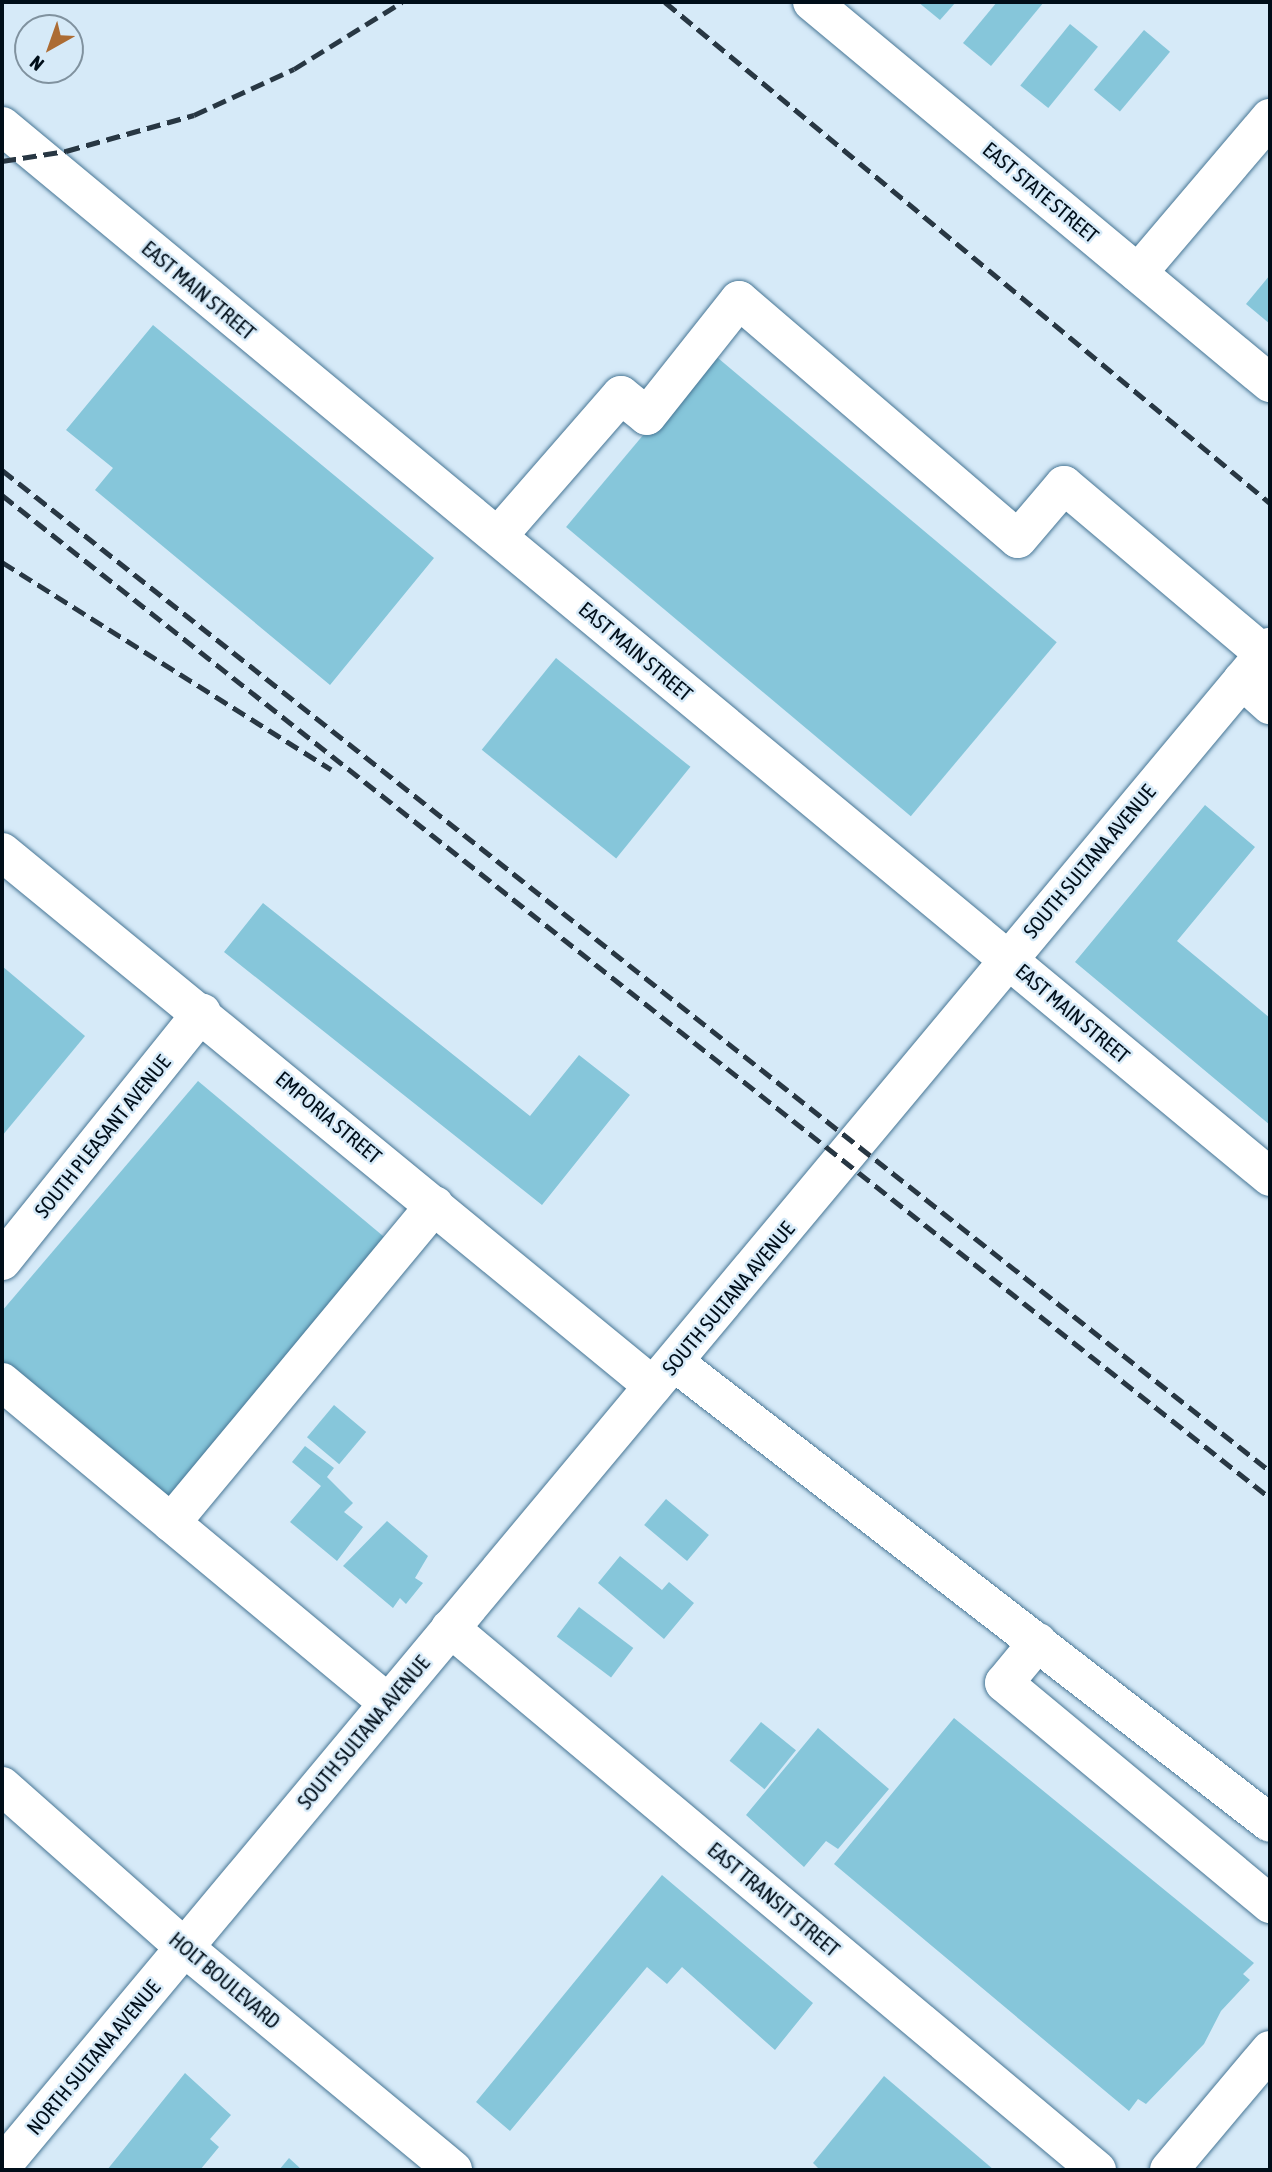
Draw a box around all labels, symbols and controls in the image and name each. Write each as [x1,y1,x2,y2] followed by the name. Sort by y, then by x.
[14,14,84,84] north arrow
[25,52,48,76] text: N
[978,136,1104,248] street label: EAST STATE STREET
[137,235,261,345] street label: EAST MAIN STREET
[574,596,698,706] street label: EAST MAIN STREET
[1018,779,1160,943] street label: SOUTH SULTANA AVENUE
[1011,958,1135,1068] street label: EAST MAIN STREET
[29,1050,175,1222] street label: SOUTH PLEASANT AVENUE
[271,1065,387,1169] street label: EMPORIA STREET
[657,1216,799,1380] street label: SOUTH SULTANA AVENUE
[292,1650,434,1814] street label: SOUTH SULTANA AVENUE
[703,1836,845,1962] street label: EAST TRANSIT STREET
[164,1926,286,2034] street label: HOLT BOULEVARD
[21,1975,165,2139] street label: NORTH SULTANA AVENUE

